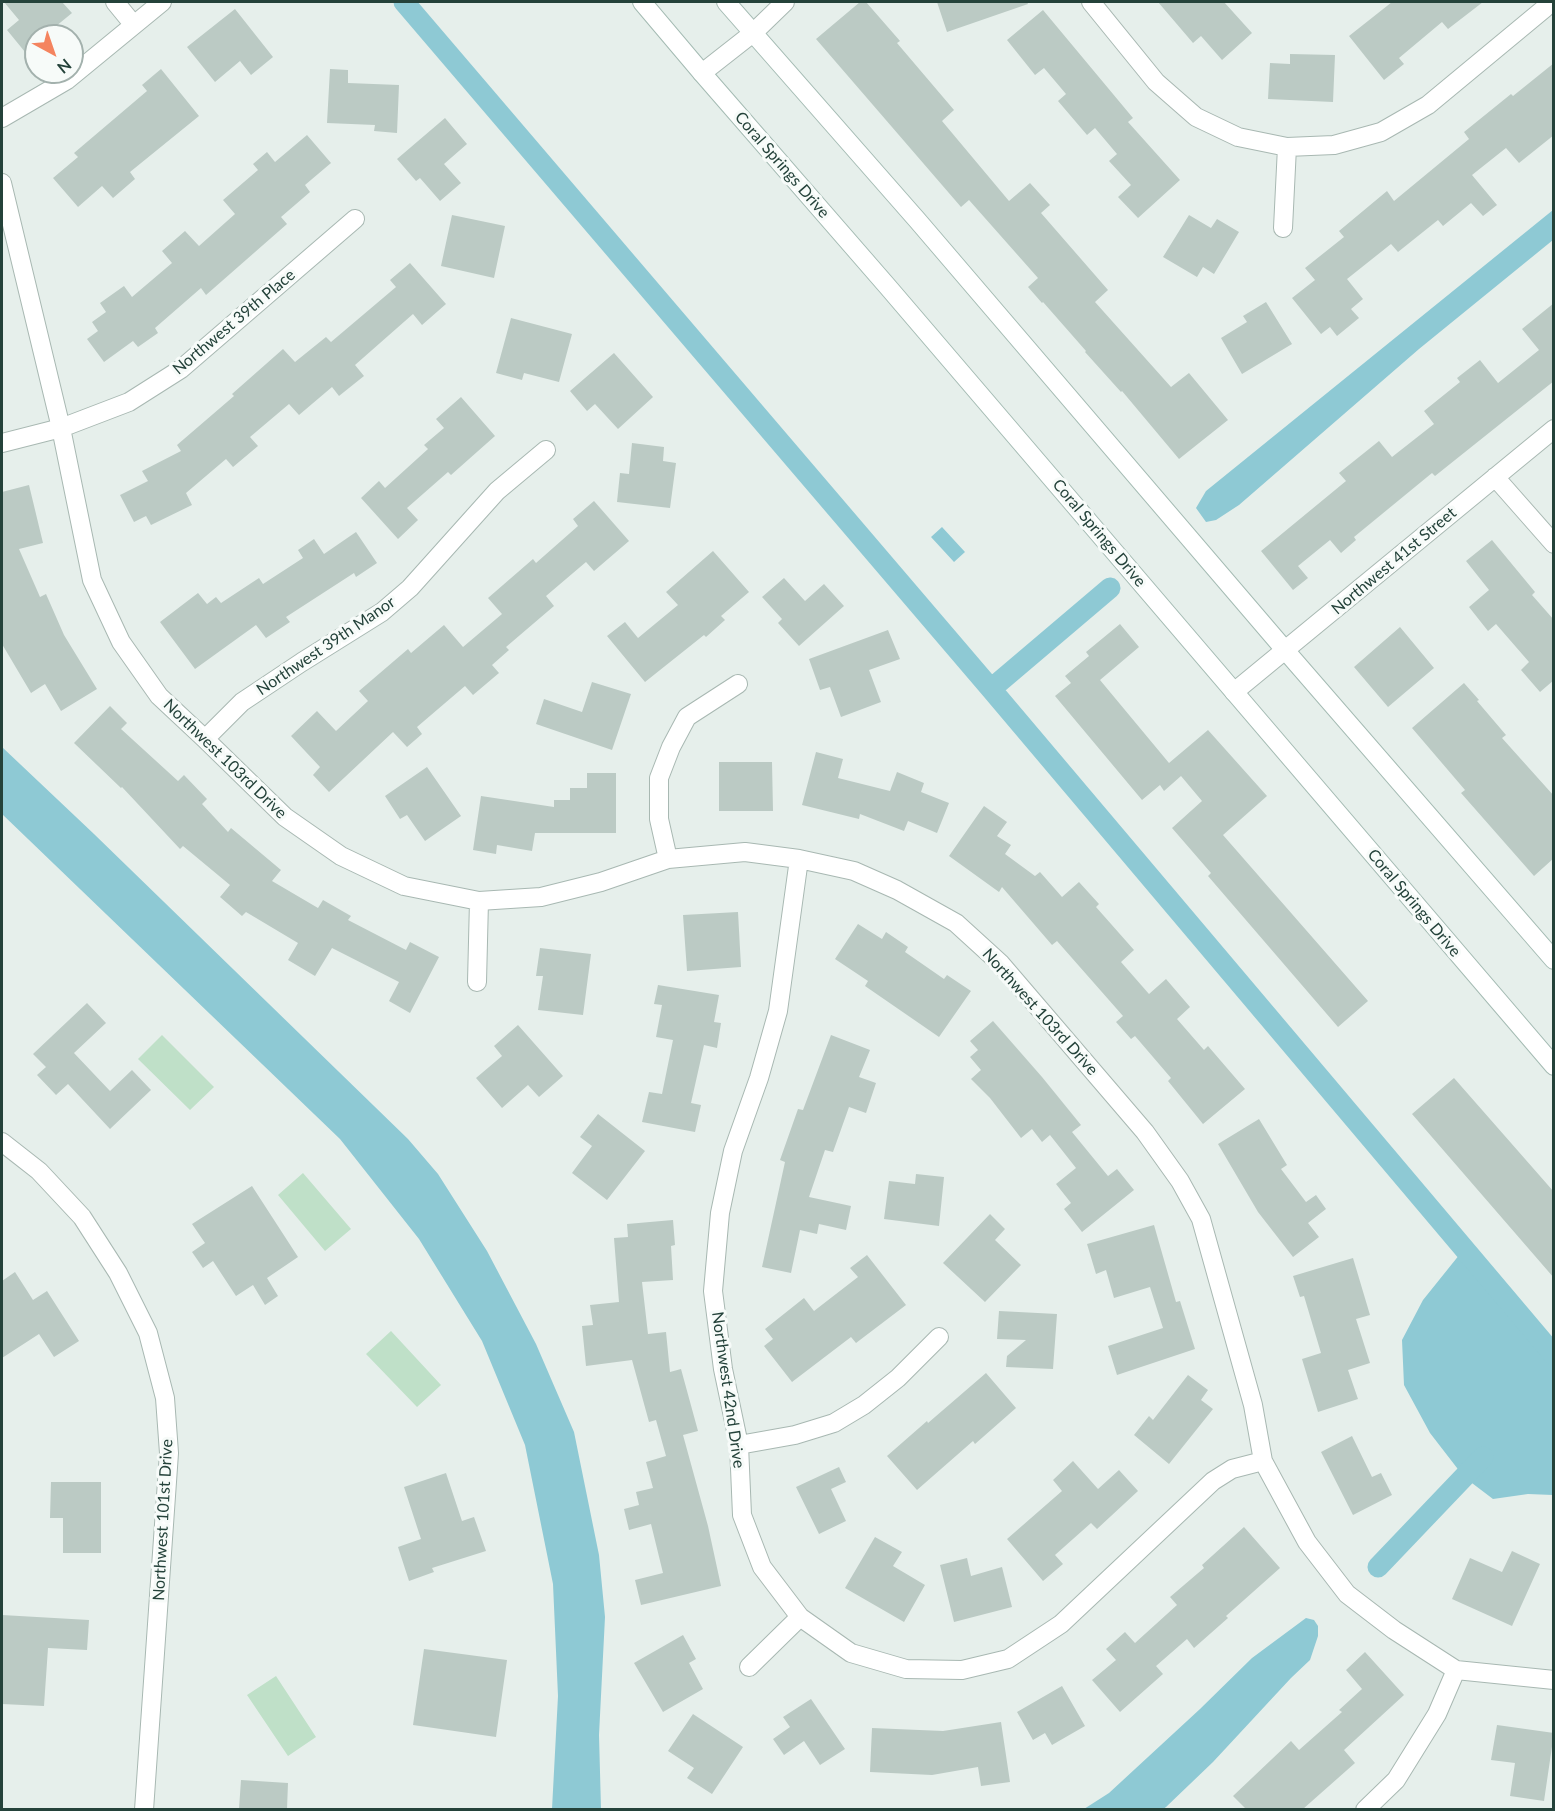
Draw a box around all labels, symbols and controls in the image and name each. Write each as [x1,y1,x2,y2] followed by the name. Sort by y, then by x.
[24,24,84,84] north arrow
[54,55,75,78] text: N
[731,108,833,222] street label: Coral Springs Drive
[169,265,299,379] street label: Northwest 39th Place
[1048,475,1150,591] street label: Coral Springs Drive
[1328,503,1460,619] street label: Northwest 41st Street
[253,593,399,699] street label: Northwest 39th Manor
[159,695,291,823] street label: Northwest 103rd Drive
[1363,845,1465,961] street label: Coral Springs Drive
[978,945,1102,1079] street label: Northwest 103rd Drive
[708,1311,748,1469] street label: Northwest 42nd Drive
[149,1439,177,1601] street label: Northwest 101st Drive

